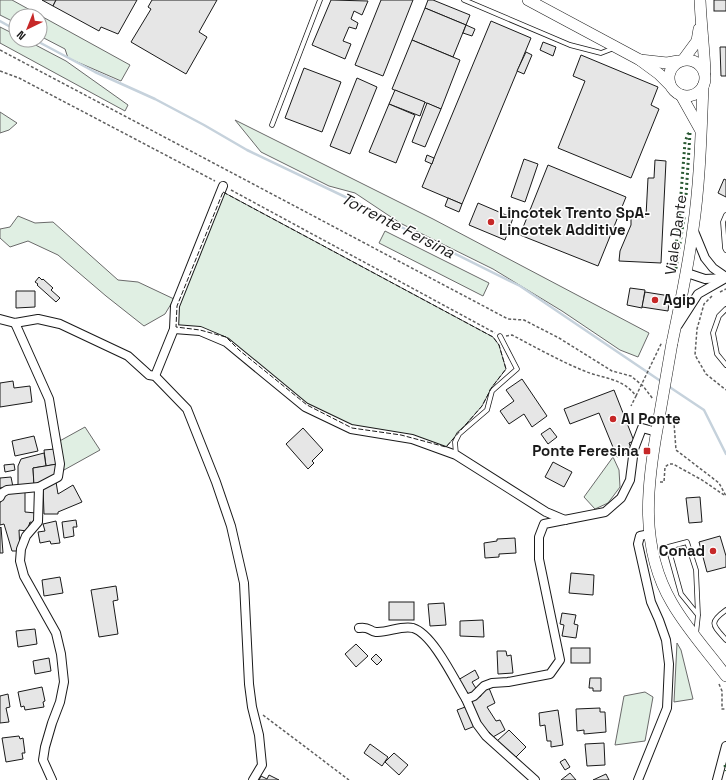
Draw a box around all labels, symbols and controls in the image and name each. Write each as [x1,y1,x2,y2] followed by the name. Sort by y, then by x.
[8,8,48,48] north arrow
[14,28,29,43] text: N
[338,188,459,263] water label: Torrente Fersina
[660,193,691,276] street label: Viale Dante
[499,203,650,239] place label: Lincotek Trento SpA- Lincotek Additive
[486,217,496,227] marker: Lincotek Trento SpA- Lincotek Additive
[663,290,696,309] place label: Agip
[650,295,660,305] marker: Agip
[621,409,681,428] place label: Al Ponte
[608,414,618,424] marker: Al Ponte
[532,441,639,460] place label: Ponte Feresina
[642,446,652,456] marker: Ponte Feresina
[659,541,705,560] place label: Conad
[708,546,718,556] marker: Conad

